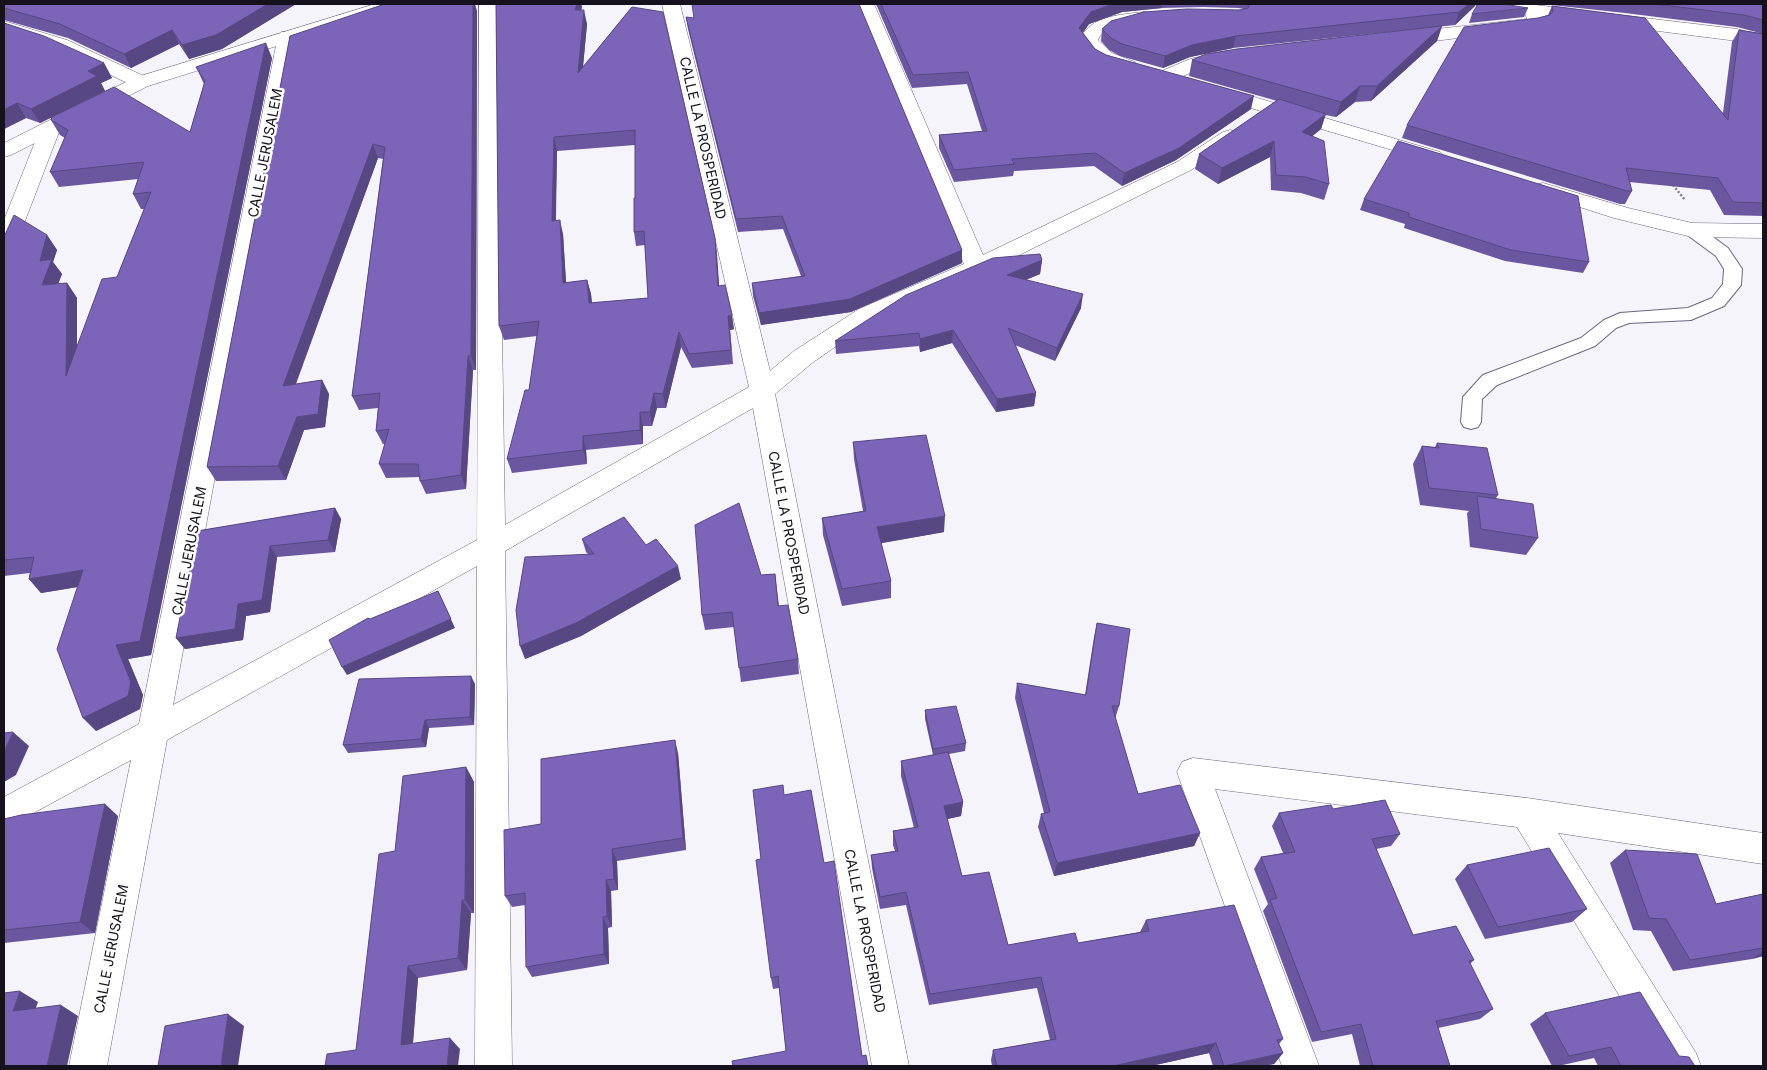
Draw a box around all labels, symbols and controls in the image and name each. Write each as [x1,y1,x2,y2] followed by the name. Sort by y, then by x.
[676,55,730,221] street label: CALLE LA PROSPERIDAD
[244,87,285,219] street label: CALLE JERUSALEM
[765,450,814,616] street label: CALLE LA PROSPERIDAD
[168,485,209,617] street label: CALLE JERUSALEM
[841,848,890,1014] street label: CALLE LA PROSPERIDAD
[90,883,131,1015] street label: CALLE JERUSALEM

